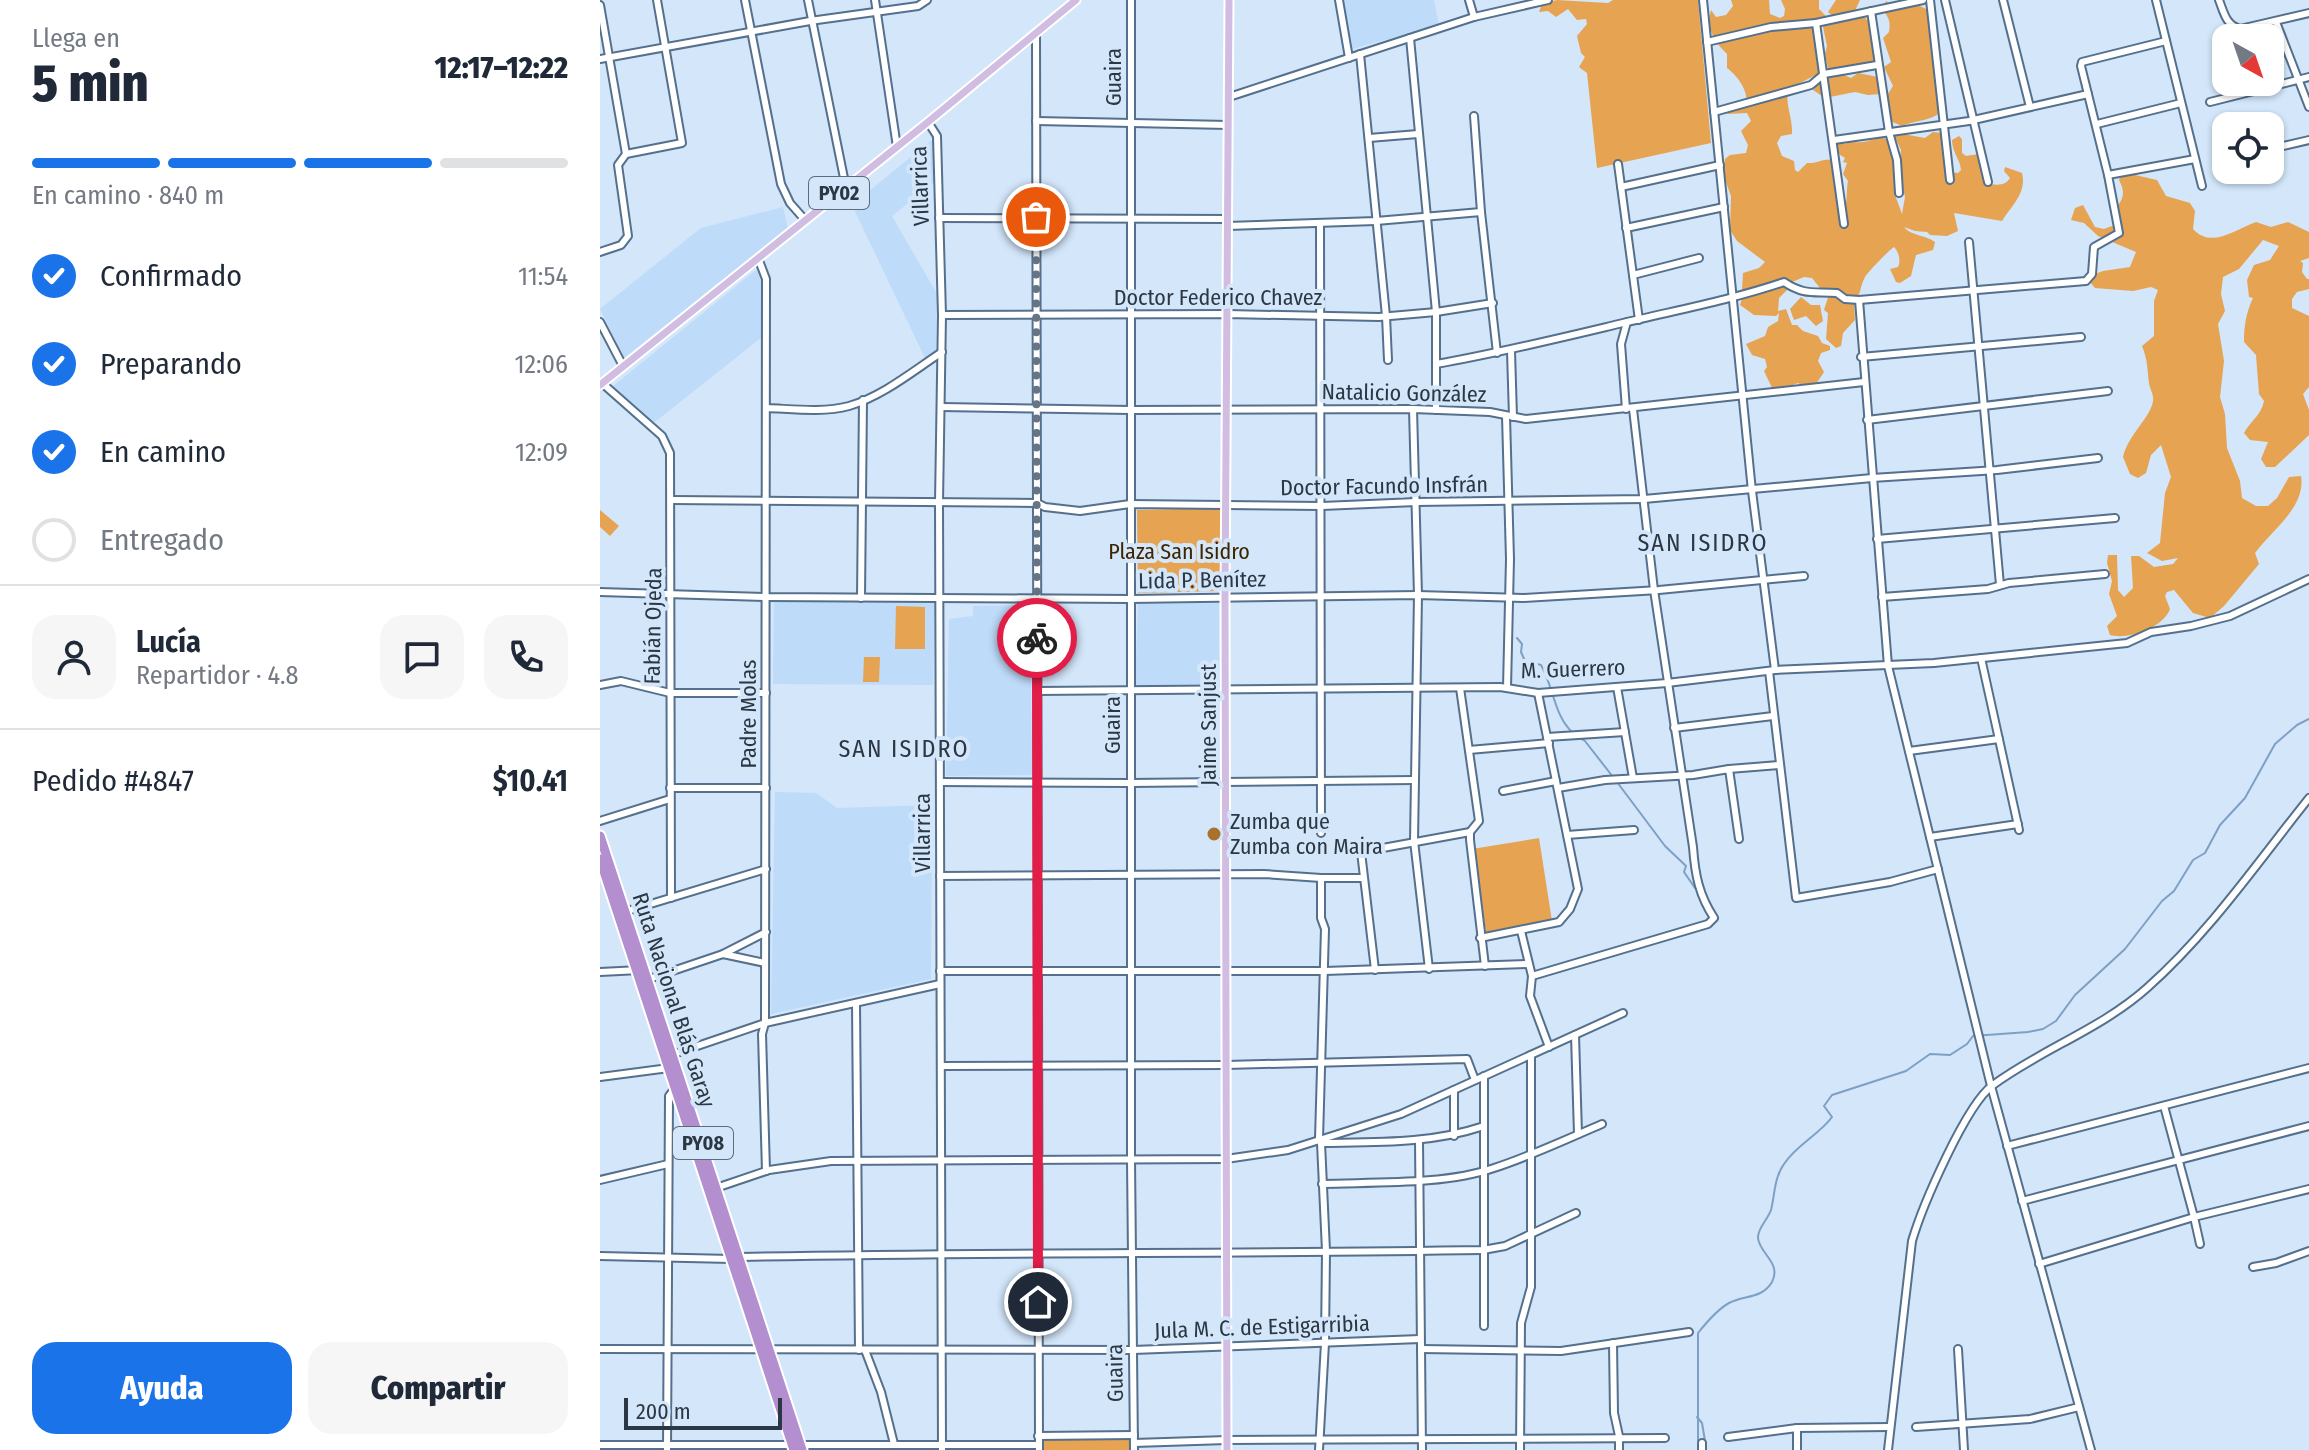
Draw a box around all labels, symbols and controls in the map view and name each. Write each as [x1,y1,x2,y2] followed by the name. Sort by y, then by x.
[32,23,120,54] text: Llega en
[2212,24,2284,96] north arrow
[2212,24,2284,184] map controls
[1100,48,1127,106] street label: Guaira
[435,50,568,86] text: 12:17–12:22
[32,52,149,115] text: 5 min
[2212,112,2284,184] button: locate
[905,146,935,226] street label: Villarrica
[809,177,869,209] road number: PY02
[32,180,224,211] text: En camino · 840 m
[1002,183,1070,251] pin
[1014,195,1058,239] icon: bag
[32,254,76,298] icon: check
[100,258,242,294] text: Confirmado
[518,261,568,292] text: 11:54
[1114,284,1323,311] street label: Doctor Federico Chavez
[32,342,76,386] icon: check
[100,346,242,382] text: Preparando
[514,349,568,380] text: 12:06
[1321,378,1487,408] street label: Natalicio González
[32,430,76,474] icon: check
[100,434,226,470] text: En camino
[515,437,568,468] text: 12:09
[1280,471,1488,501] street label: Doctor Facundo Insfrán
[100,522,224,558] text: Entregado
[1638,529,1768,557] district label: SAN ISIDRO
[1108,538,1250,565] park label: Plaza San Isidro
[1138,565,1267,595] street label: Lida P. Benítez
[638,567,668,685] street label: Fabián Ojeda
[997,598,1077,678] courier
[32,615,116,699] button: person
[380,615,464,699] button: chat
[484,615,568,699] button: phone
[1015,616,1059,660] icon: bike
[136,624,201,660] text: Lucía
[1520,654,1626,684] street label: M. Guerrero
[136,660,299,691] text: Repartidor · 4.8
[735,660,762,768] street label: Padre Molas
[1195,663,1222,786] street label: Jaime Sanjust
[1099,696,1126,754] street label: Guaira
[839,735,969,763] district label: SAN ISIDRO
[32,763,194,799] text: Pedido #4847
[493,763,568,799] text: $10.41
[909,793,936,873] street label: Villarrica
[1230,808,1383,860] place label: Zumba que Zumba con Maira
[1205,825,1223,843] marker: Zumba que Zumba con Maira
[627,889,721,1111] street label: Ruta Nacional Blás Garay
[673,1127,733,1159] road number: PY08
[1004,1268,1072,1336] pin
[1016,1280,1060,1324] icon: home
[1154,1310,1370,1344] street label: Jula M. C. de Estigarribia
[32,1342,292,1434] button: Ayuda
[308,1342,568,1434] button: Compartir
[1101,1344,1129,1402] street label: Guaira
[624,1394,782,1430] scale bar
[636,1398,691,1425] text: 200 m

